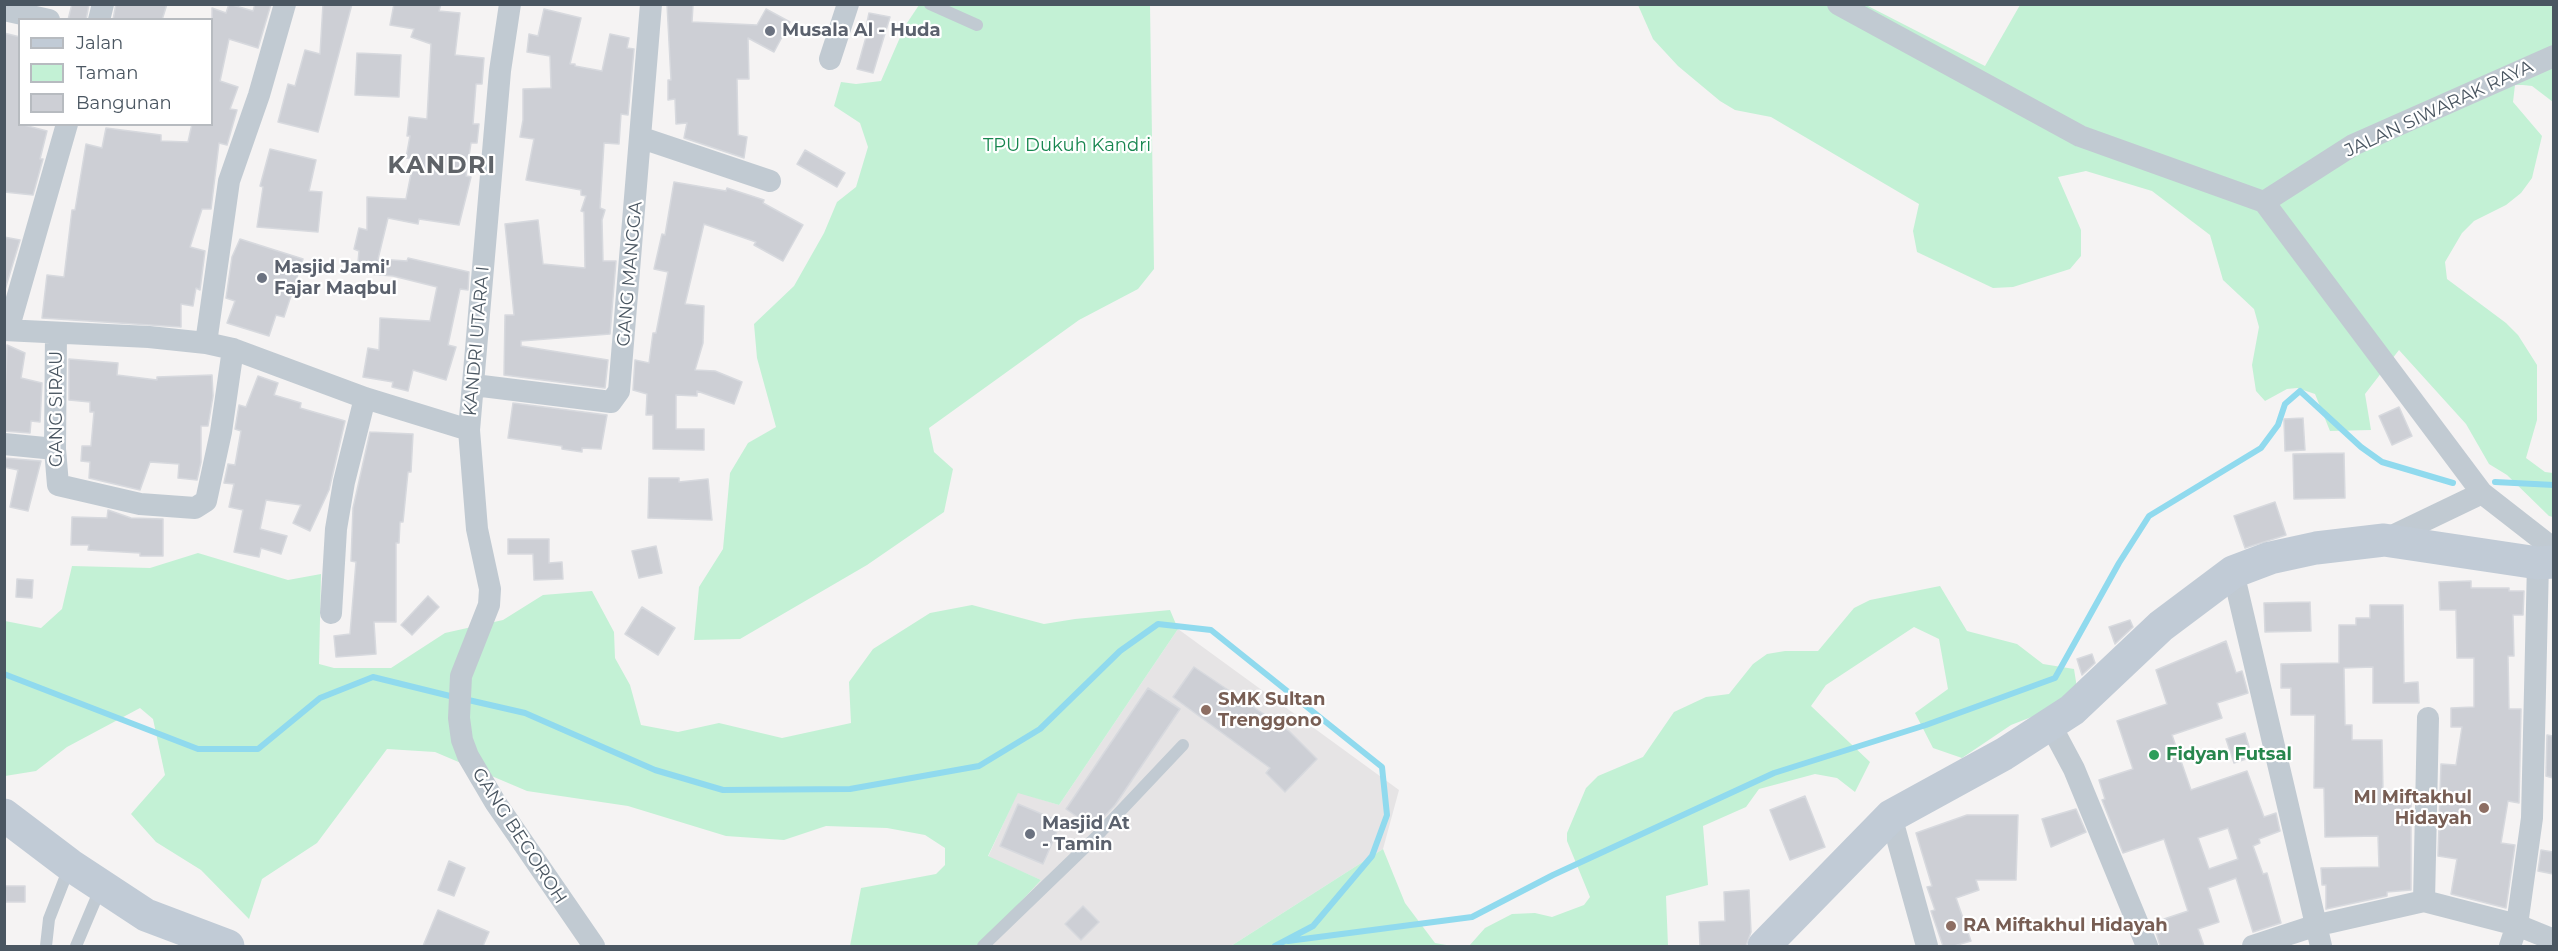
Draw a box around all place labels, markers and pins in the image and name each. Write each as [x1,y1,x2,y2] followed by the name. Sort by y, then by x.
[782,20,941,42] place label: Musala Al - Huda
[763,24,777,38] marker: Musala Al - Huda
[274,257,397,300] place label: Masjid Jami' Fajar Maqbul
[255,271,269,285] marker: Masjid Jami' Fajar Maqbul
[1218,689,1325,732] place label: SMK Sultan Trenggono
[1199,703,1213,717] marker: SMK Sultan Trenggono
[2166,744,2292,766] place label: Fidyan Futsal
[2147,748,2161,762] marker: Fidyan Futsal
[2354,787,2472,830] place label: MI Miftakhul Hidayah
[2477,801,2491,815] marker: MI Miftakhul Hidayah
[1042,813,1130,856] place label: Masjid At - Tamin
[1023,827,1037,841] marker: Masjid At - Tamin
[1963,915,2168,937] place label: RA Miftakhul Hidayah
[1944,919,1958,933] marker: RA Miftakhul Hidayah

